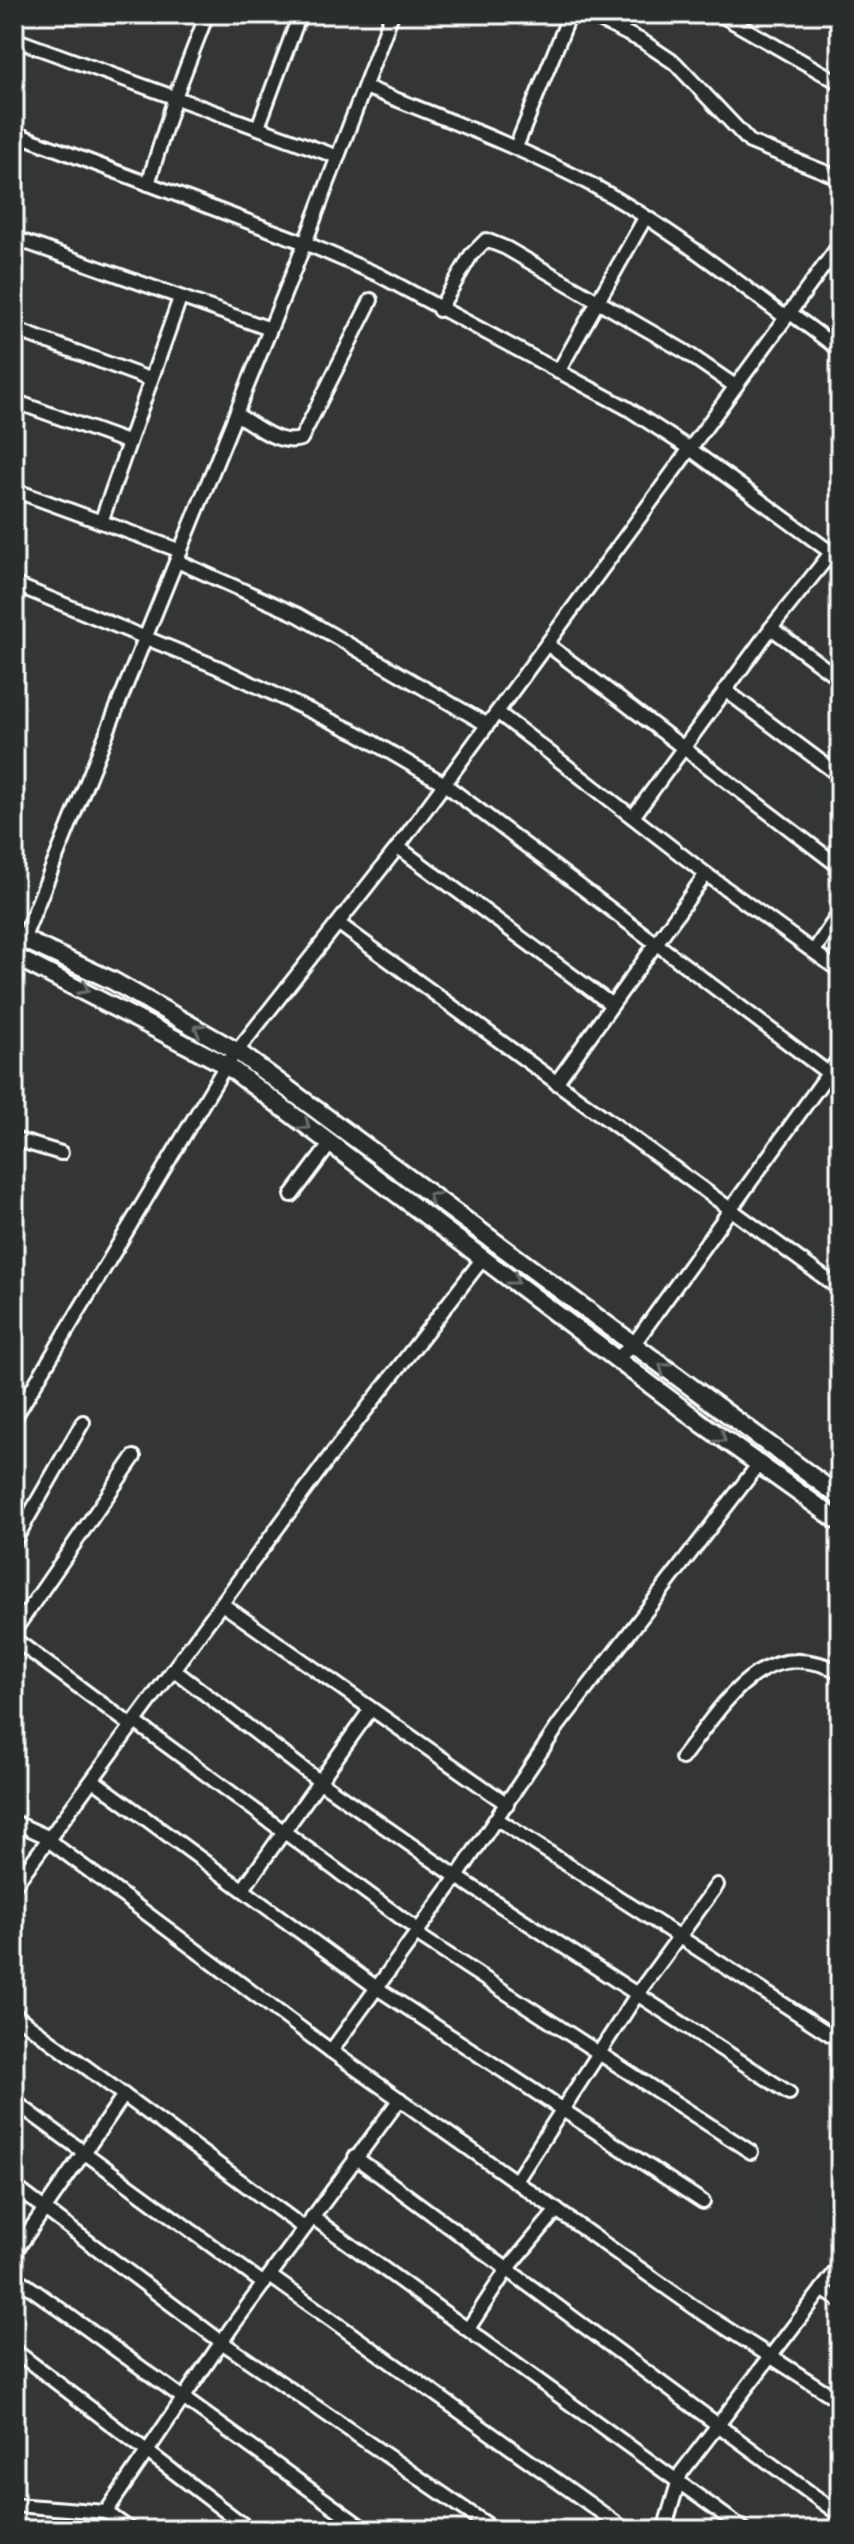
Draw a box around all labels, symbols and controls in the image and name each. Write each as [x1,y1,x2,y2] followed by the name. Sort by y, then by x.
[76,980,91,995] one-way arrow
[192,1024,207,1039] one-way arrow
[297,1115,311,1129] one-way arrow
[427,1192,441,1206] one-way arrow
[505,1271,520,1285] one-way arrow
[658,1363,673,1378] one-way arrow
[712,1428,726,1442] one-way arrow

